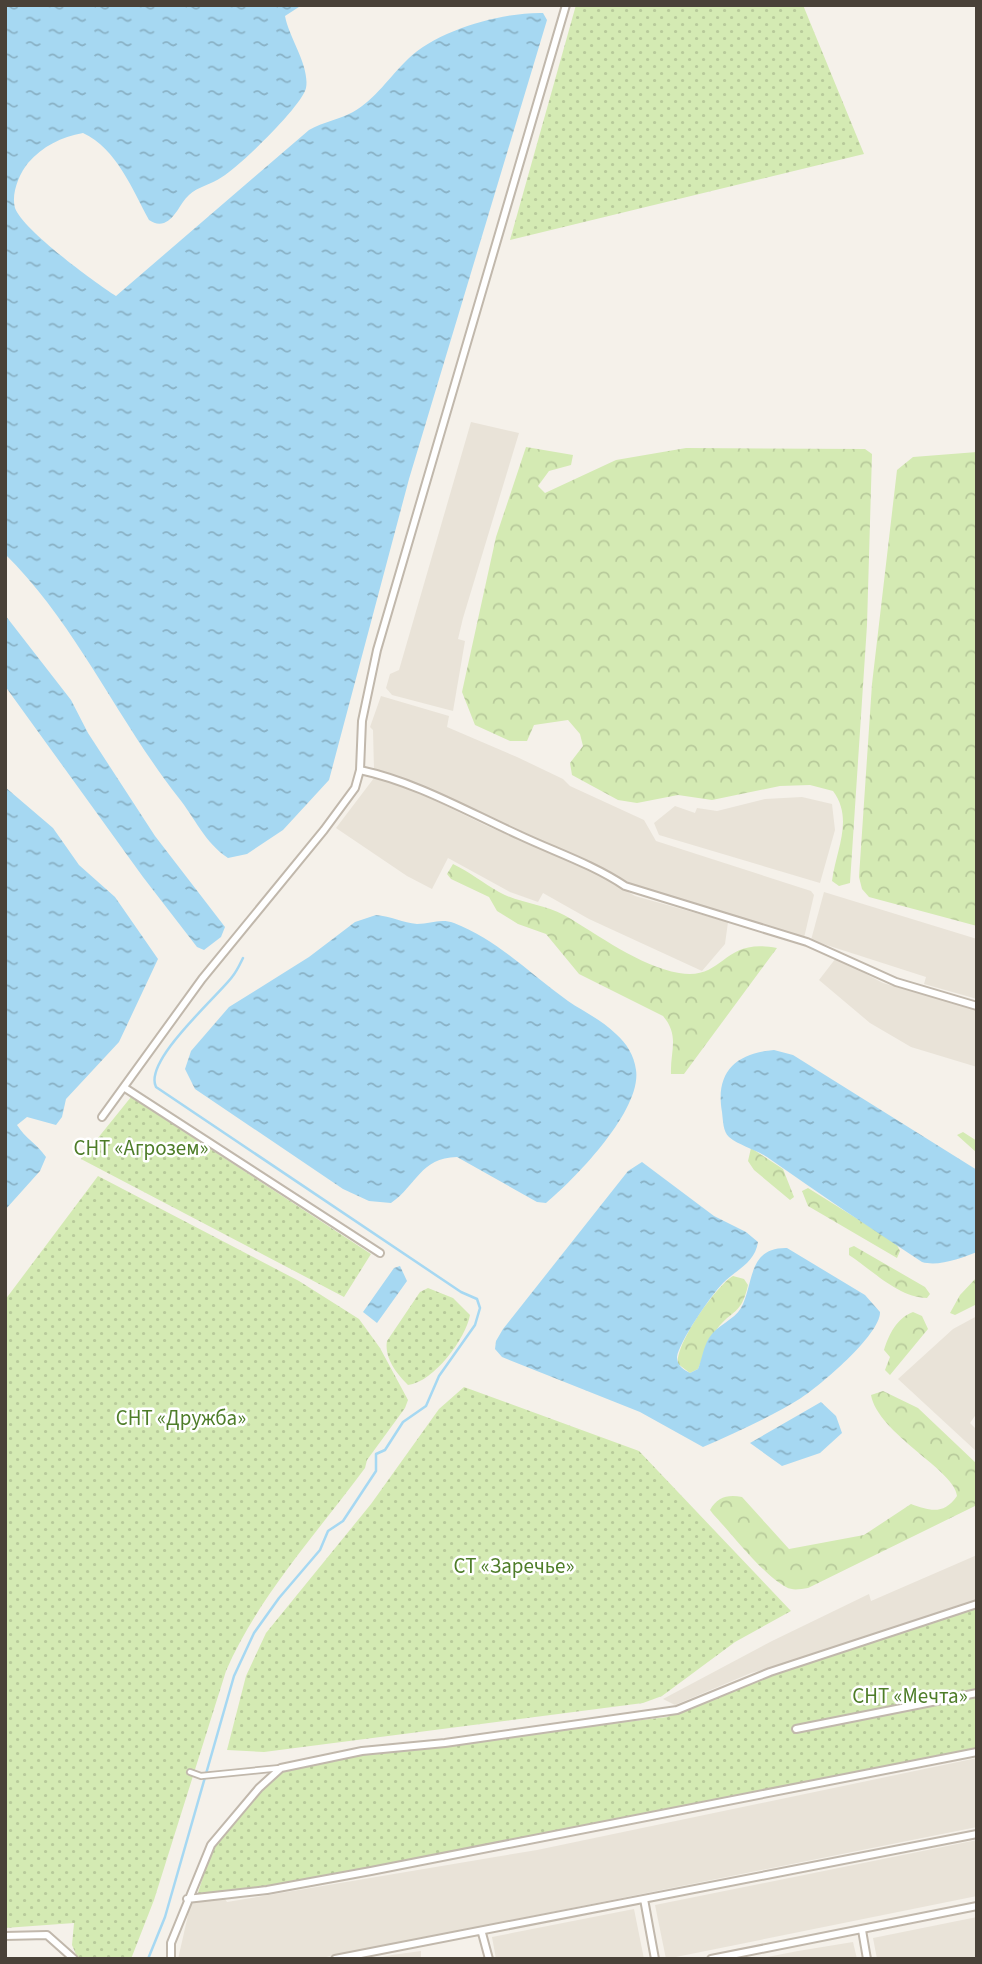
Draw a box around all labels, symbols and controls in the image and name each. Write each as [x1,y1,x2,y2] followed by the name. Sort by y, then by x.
[73,1133,209,1163] park label: СНТ «Агрозем»
[116,1403,246,1433] park label: СНТ «Дружба»
[454,1551,574,1581] park label: СТ «Заречье»
[852,1681,968,1711] park label: СНТ «Мечта»

